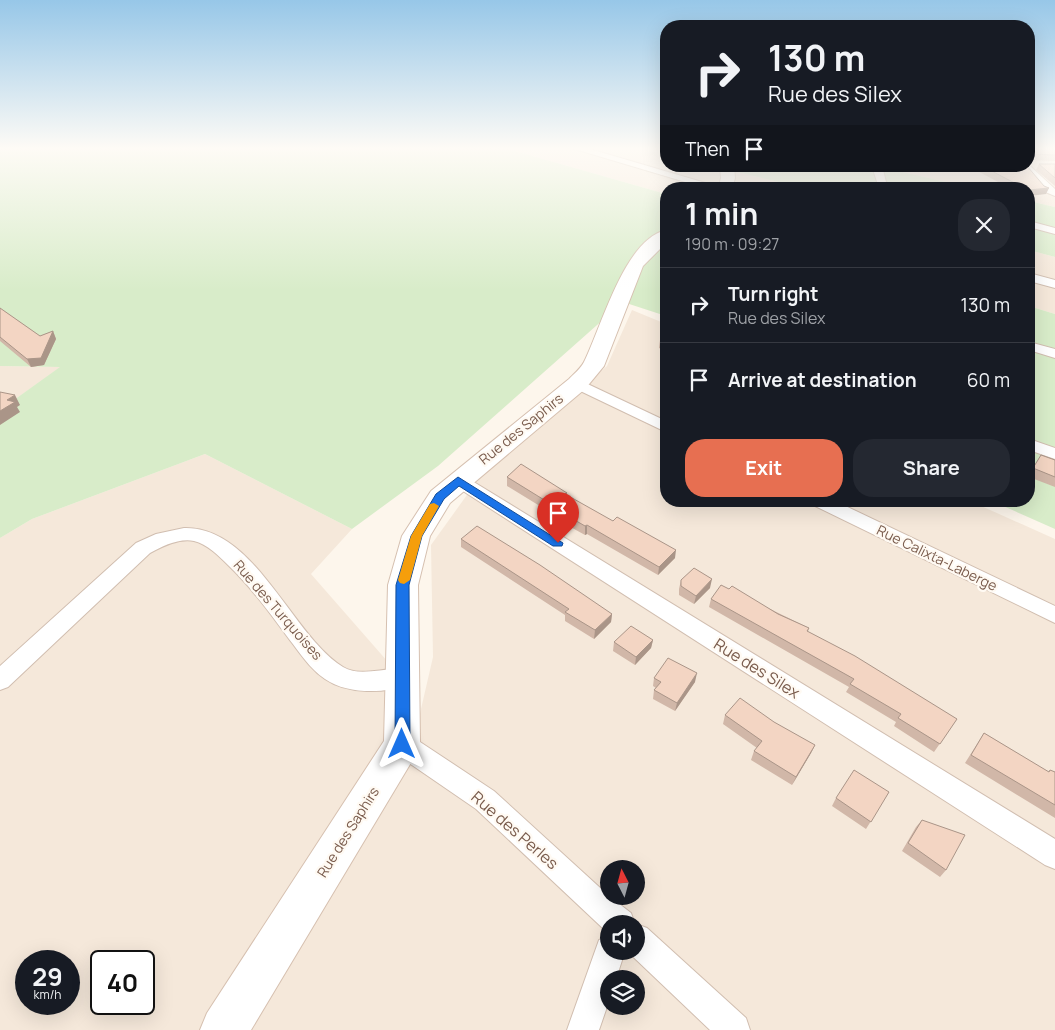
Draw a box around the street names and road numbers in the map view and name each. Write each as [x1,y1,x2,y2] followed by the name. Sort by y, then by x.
[475,389,567,468] street label: Rue des Saphirs
[874,520,1001,595] street label: Rue Calixta-Laberge
[230,556,327,664] street label: Rue des Turquoises
[710,633,805,703] street label: Rue des Silex
[312,783,383,881] street label: Rue des Saphirs
[467,786,563,874] street label: Rue des Perles

